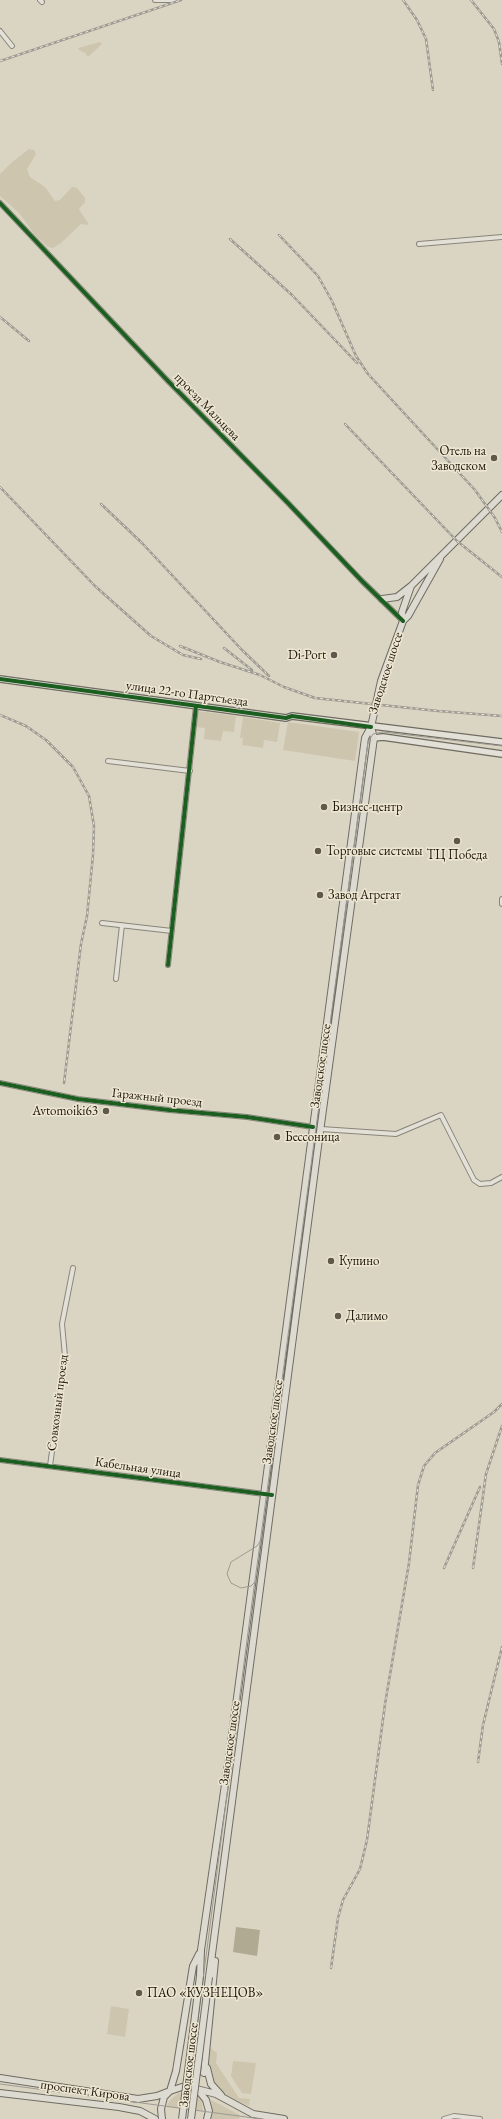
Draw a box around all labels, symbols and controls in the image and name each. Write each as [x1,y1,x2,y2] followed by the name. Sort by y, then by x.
[171,370,243,444] street label: проезд Мальцева
[431,443,486,474] place label: Отель на Заводском
[489,453,499,463] marker: Отель на Заводском
[365,630,407,716] street label: Заводское шоссе
[288,647,326,663] place label: Di-Port
[329,650,339,660] marker: Di-Port
[125,678,249,710] street label: улица 22-го Партсъезда
[332,799,403,815] place label: Бизнес-центр
[319,802,329,812] marker: Бизнес-центр
[452,836,462,846] marker: ТЦ Победа
[326,843,422,859] place label: Торговые системы
[313,846,323,856] marker: Торговые системы
[427,847,487,863] place label: ТЦ Победа
[328,887,400,903] place label: Завод Агрегат
[315,890,325,900] marker: Завод Агрегат
[307,1023,335,1109] street label: Заводское шоссе
[111,1086,203,1110] street label: Гаражный проезд
[32,1103,98,1119] place label: Avtomoiki63
[101,1106,111,1116] marker: Avtomoiki63
[285,1129,340,1145] place label: Бессоница
[272,1132,282,1142] marker: Бессоница
[339,1253,379,1269] place label: Купино
[326,1256,336,1266] marker: Купино
[346,1308,388,1324] place label: Далимо
[333,1311,343,1321] marker: Далимо
[44,1354,72,1452] street label: Совхозный проезд
[259,1379,287,1465] street label: Заводское шоссе
[94,1454,182,1482] street label: Кабельная улица
[216,1700,244,1786] street label: Заводское шоссе
[147,1985,263,2001] place label: ПАО «КУЗНЕЦОВ»
[134,1988,144,1998] marker: ПАО «КУЗНЕЦОВ»
[176,2022,202,2108] street label: Заводское шоссе
[39,2077,131,2105] street label: проспект Кирова

